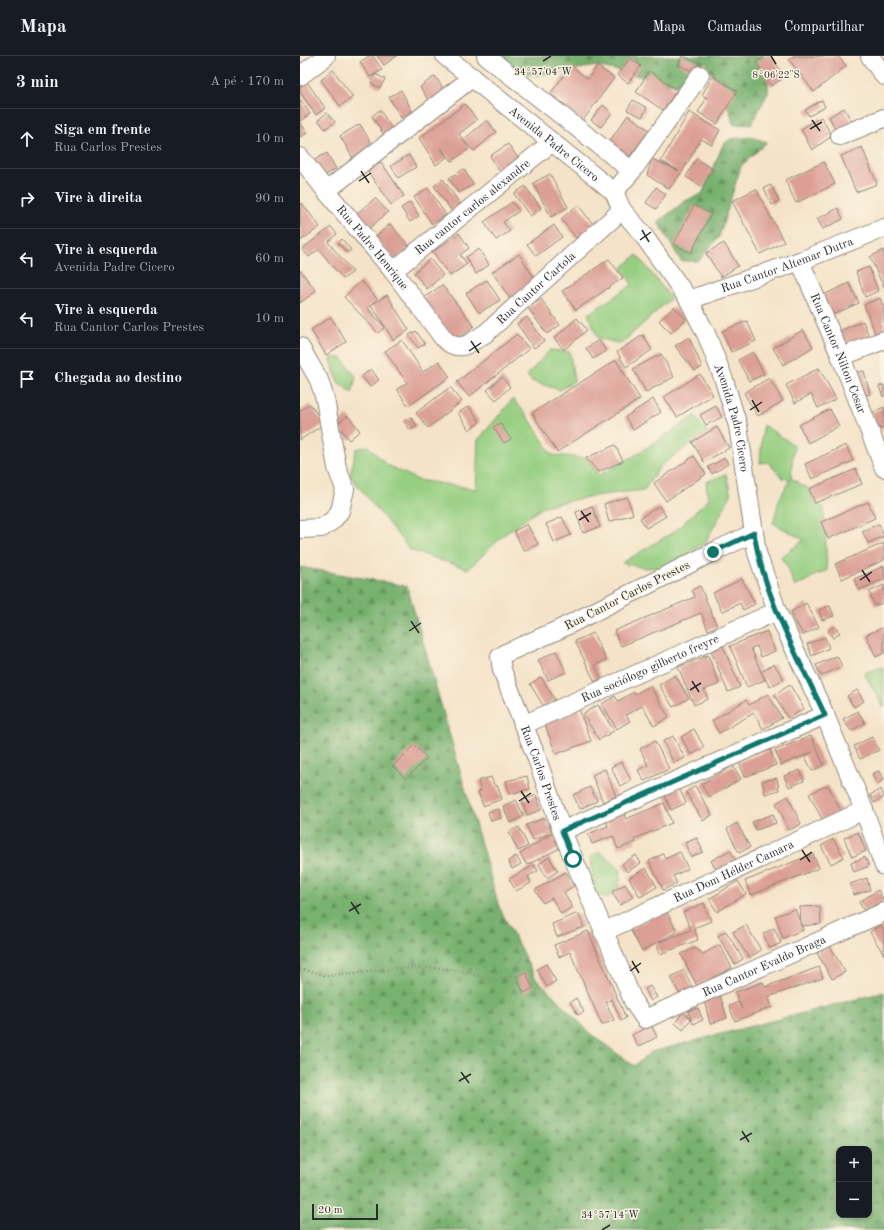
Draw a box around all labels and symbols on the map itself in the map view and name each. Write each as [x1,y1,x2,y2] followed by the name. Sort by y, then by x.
[514,67,572,77] text: 34°57'04"W
[752,70,800,80] text: 8°06'22"S
[506,105,601,184] street label: Avenida Padre Cicero
[413,157,533,258] street label: Rua cantor carlos alexandre
[334,203,410,293] street label: Rua Padre Henrique
[719,236,855,295] street label: Rua Cantor Altemar Dutra
[495,250,578,327] street label: Rua Cantor Cartola
[808,292,867,416] street label: Rua Cantor Nilton Cesar
[711,362,750,473] street label: Avenida Padre Cicero
[704,543,722,561] route end
[563,559,692,633] street label: Rua Cantor Carlos Prestes
[580,633,721,705] street label: Rua sociólogo gilberto freyre
[518,724,563,822] street label: Rua Carlos Prestes
[672,839,796,905] street label: Rua Dom Hélder Camara
[564,850,582,868] route start
[701,934,828,999] street label: Rua Cantor Evaldo Braga
[312,1202,378,1221] scale bar
[581,1210,639,1220] text: 34°57'14"W

